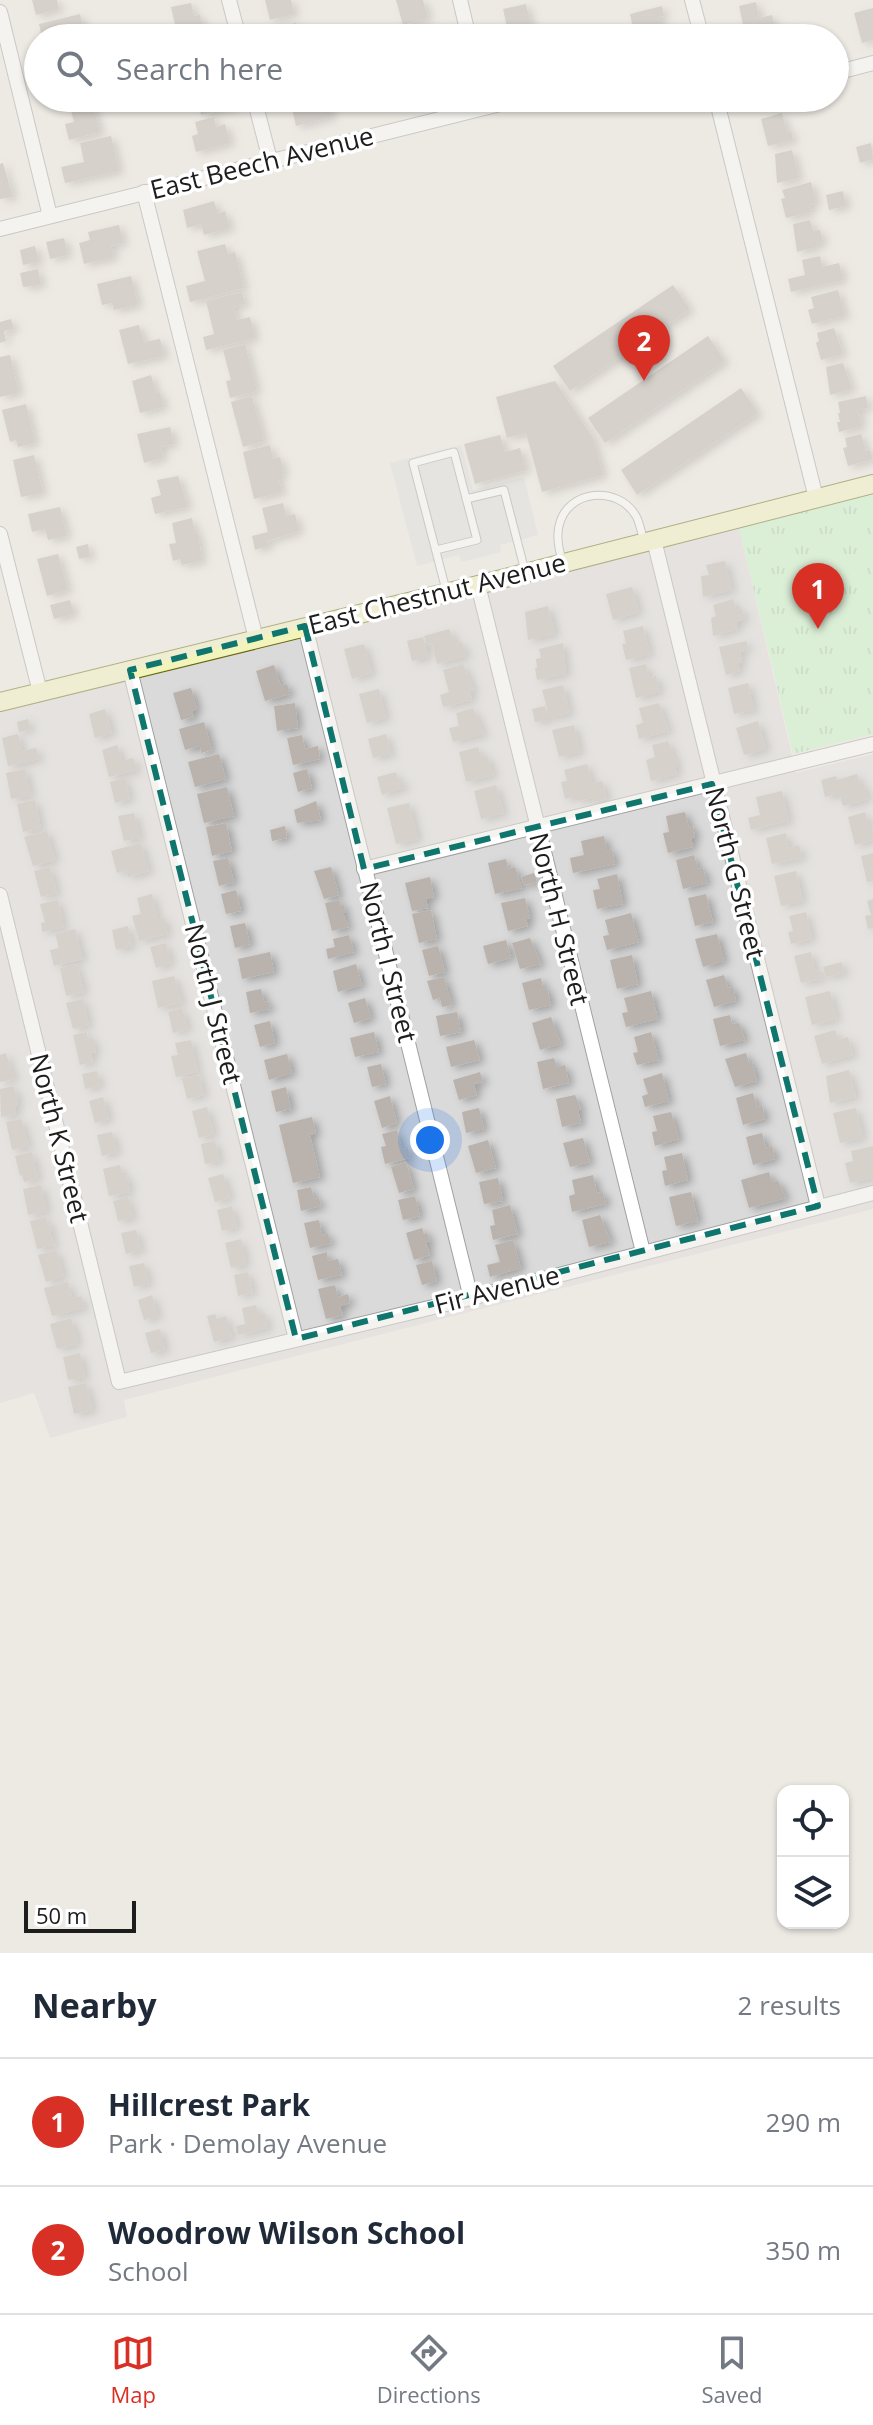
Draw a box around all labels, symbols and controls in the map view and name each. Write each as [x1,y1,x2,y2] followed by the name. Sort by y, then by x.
[24,24,849,112] search box
[52,46,96,90] icon: search
[116,48,283,89] text: Search here
[146,117,377,207] street label: East Beech Avenue
[618,315,670,381] pin: 2
[304,544,569,642] street label: East Chestnut Avenue
[792,563,844,629] pin: 1
[697,783,775,963] street label: North G Street
[521,829,599,1009] street label: North H Street
[352,878,426,1046] street label: North I Street
[177,920,251,1088] street label: North J Street
[22,1049,98,1226] street label: North K Street
[410,1120,450,1160] your location
[430,1256,563,1322] street label: Fir Avenue
[777,1785,849,1929] map controls
[777,1785,849,1857] button: locate
[777,1857,849,1929] button: layers
[24,1897,136,1933] scale bar
[36,1900,87,1930] text: 50 m
[32,1982,157,2028] text: Nearby
[738,1987,841,2023] text: 2 results
[108,2084,310,2125] text: Hillcrest Park
[51,2104,65,2140] text: 1
[766,2104,841,2140] text: 290 m
[108,2125,387,2161] text: Park · Demolay Avenue
[108,2212,465,2253] text: Woodrow Wilson School
[51,2232,65,2268] text: 2
[766,2232,841,2268] text: 350 m
[108,2253,189,2289] text: School
[110,2331,156,2409] tab: Map
[377,2331,481,2409] tab: Directions
[701,2331,763,2409] tab: Saved

